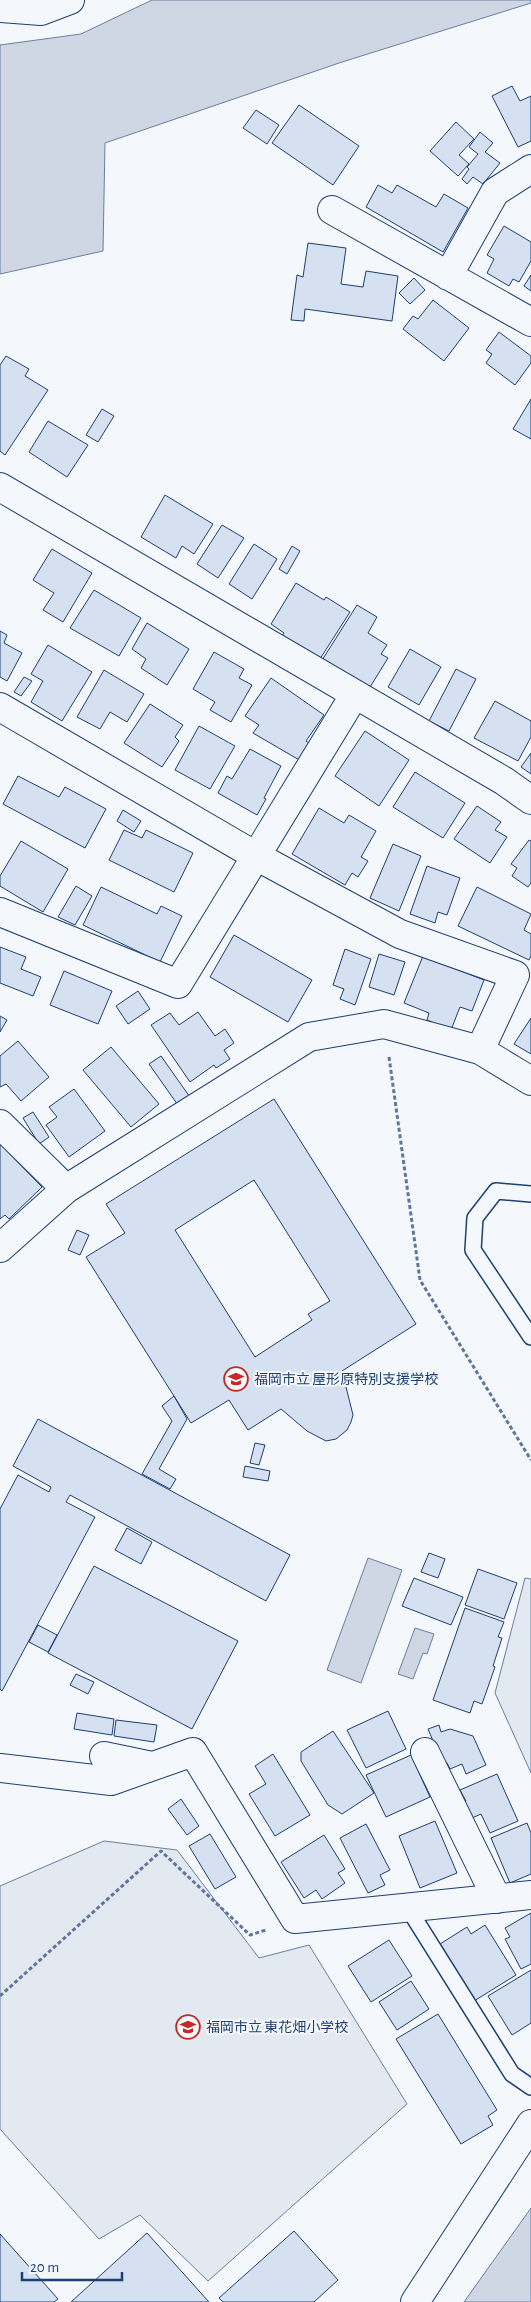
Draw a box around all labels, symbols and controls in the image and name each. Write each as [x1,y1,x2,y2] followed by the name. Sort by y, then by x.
[223,1366,249,1392] school or university icon: 福岡市立 屋形原特別支援学校
[254,1372,438,1387] place label: 福岡市立 屋形原特別支援学校
[175,2014,201,2040] school or university icon: 福岡市立 東花畑小学校
[206,2020,348,2035] place label: 福岡市立 東花畑小学校
[22,2250,122,2282] scale bar
[30,2260,59,2275] text: 20 m

